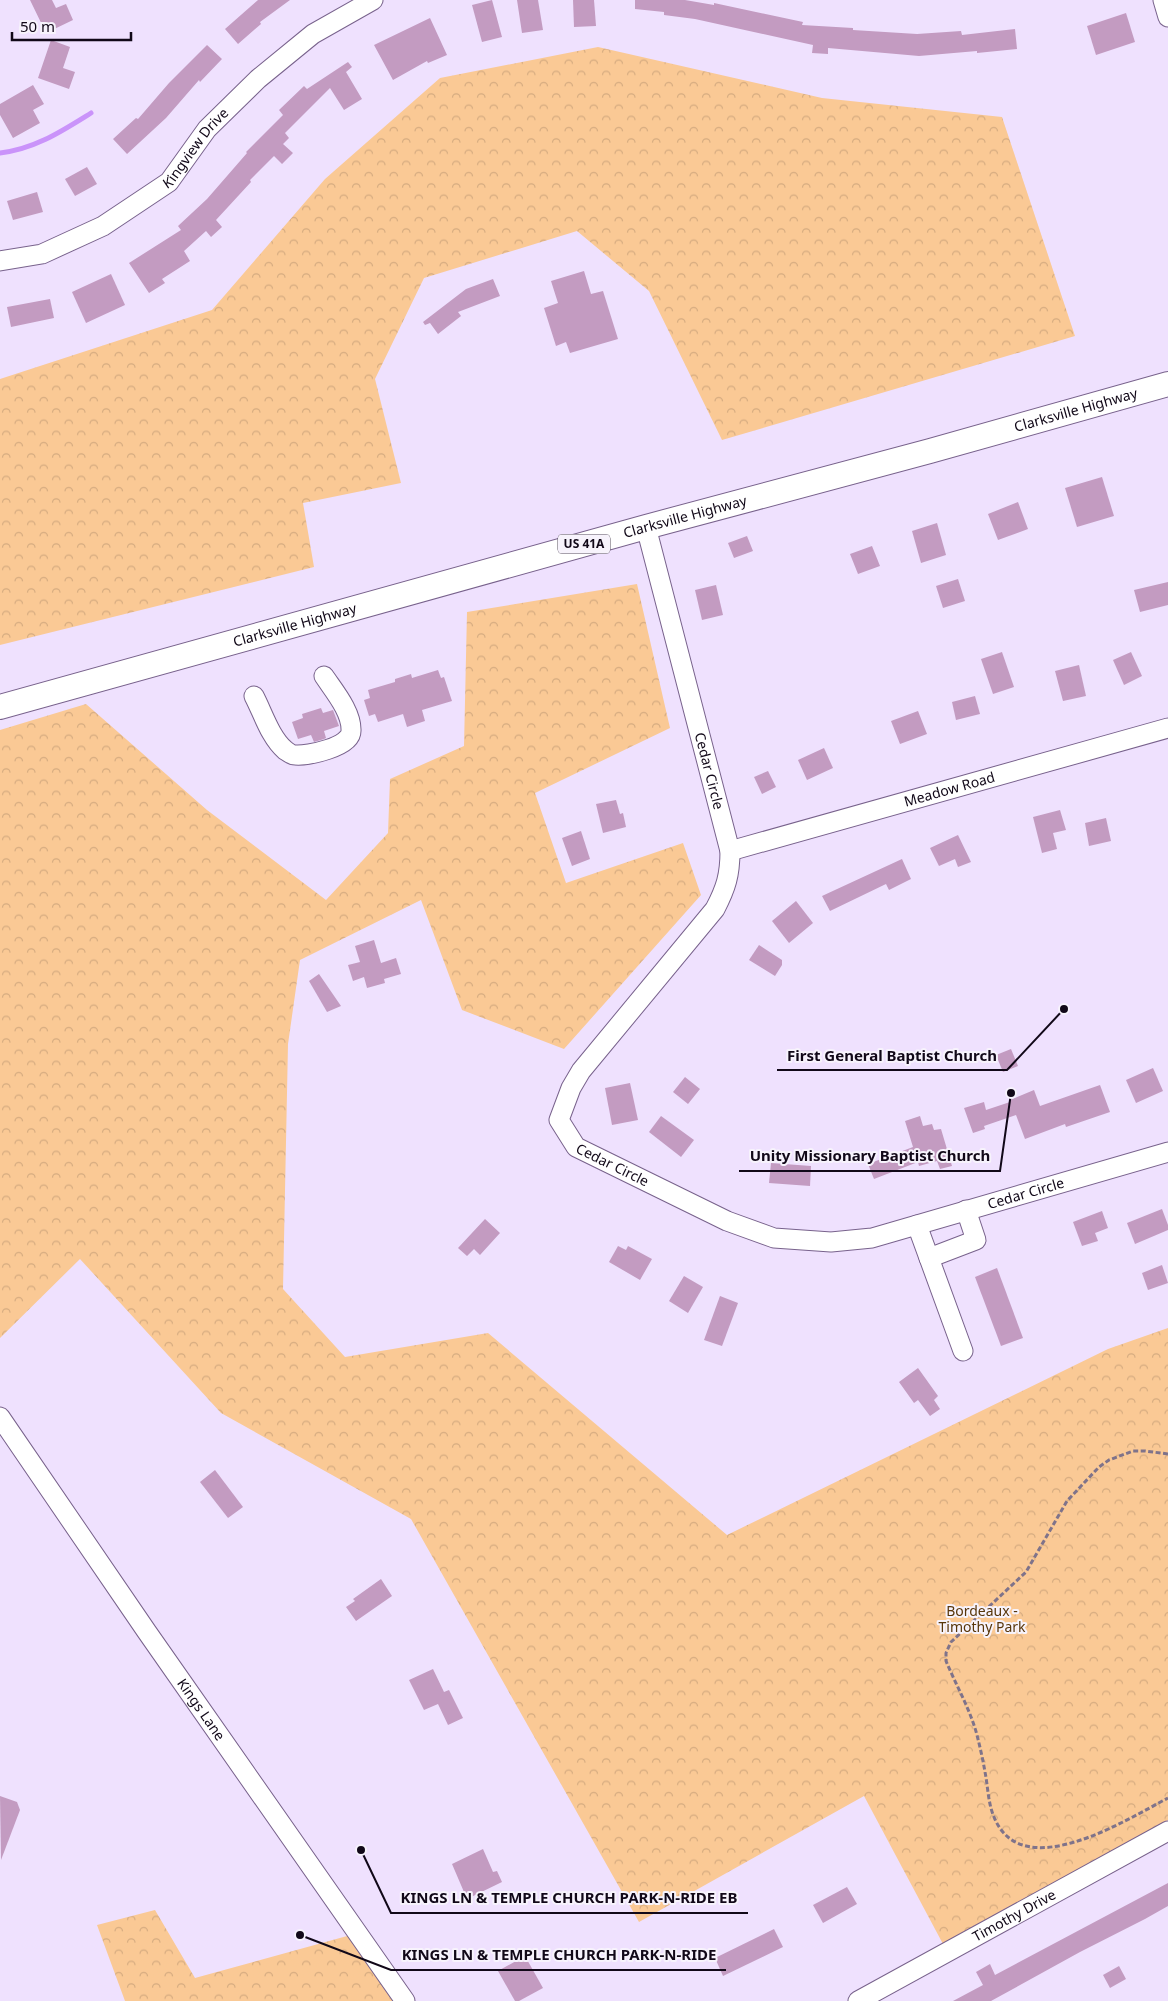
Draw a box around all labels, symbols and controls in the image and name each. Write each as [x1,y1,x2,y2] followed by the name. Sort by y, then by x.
[12,10,131,42] scale bar
[20,16,55,36] text: 50 m
[159,103,232,193] street label: Kingview Drive
[1012,383,1140,436] street label: Clarksville Highway
[621,490,750,542] street label: Clarksville Highway
[558,534,610,554] road number: US 41A
[231,598,359,651] street label: Clarksville Highway
[691,730,729,811] street label: Cedar Circle
[902,767,997,811] street label: Meadow Road
[777,1040,1007,1070] callout: First General Baptist Church
[787,1045,997,1065] text: First General Baptist Church
[573,1139,652,1190] street label: Cedar Circle
[739,1141,1000,1171] callout: Unity Missionary Baptist Church
[750,1145,990,1165] text: Unity Missionary Baptist Church
[985,1173,1066,1213] street label: Cedar Circle
[938,1601,1026,1636] park label: Bordeaux - Timothy Park
[173,1674,230,1744] street label: Kings Lane
[391,1883,748,1913] callout: KINGS LN & TEMPLE CHURCH PARK-N-RIDE EB
[969,1884,1059,1945] street label: Timothy Drive
[400,1887,738,1907] text: KINGS LN & TEMPLE CHURCH PARK-N-RIDE EB
[391,1940,726,1970] callout: KINGS LN & TEMPLE CHURCH PARK-N-RIDE
[402,1944,716,1964] text: KINGS LN & TEMPLE CHURCH PARK-N-RIDE

